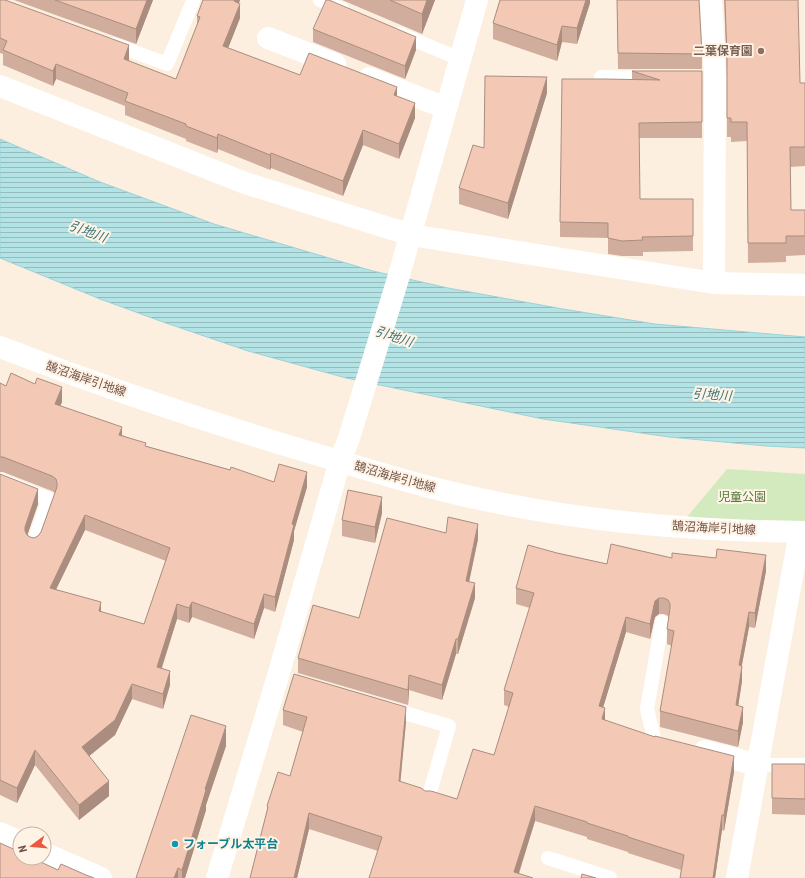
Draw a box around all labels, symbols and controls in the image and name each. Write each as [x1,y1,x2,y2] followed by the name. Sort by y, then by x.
[693,44,753,58] place label: 二葉保育園
[756,46,766,56] marker: 二葉保育園
[67,218,111,246] water label: 引地川
[373,323,417,350] water label: 引地川
[44,359,128,399] street label: 鵠沼海岸引地線
[692,386,734,403] water label: 引地川
[353,459,437,495] street label: 鵠沼海岸引地線
[718,490,766,504] park label: 児童公園
[672,519,756,537] street label: 鵠沼海岸引地線
[12,826,52,866] north arrow
[183,837,278,851] place label: フォーブル太平台
[170,839,180,849] marker: フォーブル太平台
[16,843,30,854] text: N

